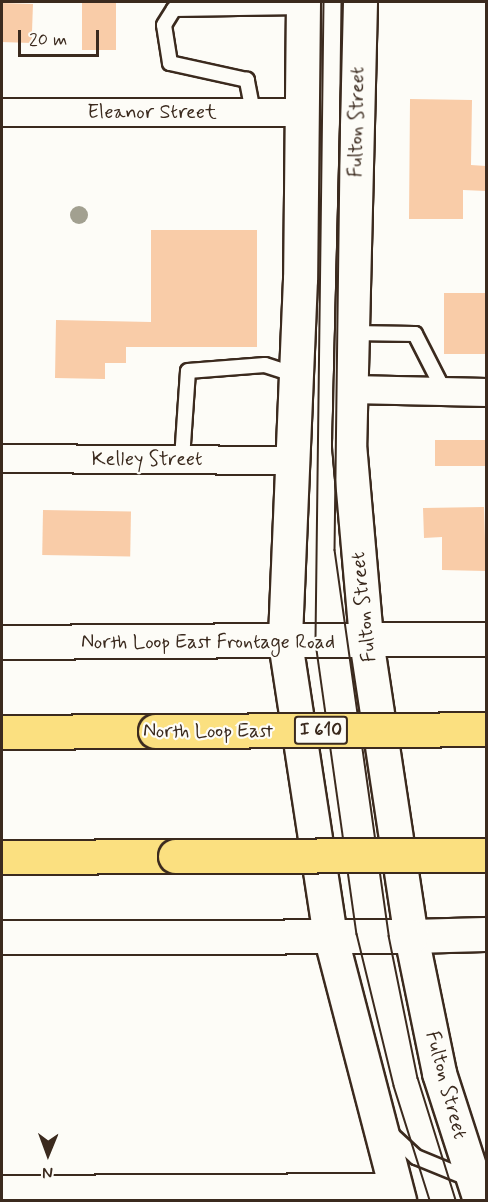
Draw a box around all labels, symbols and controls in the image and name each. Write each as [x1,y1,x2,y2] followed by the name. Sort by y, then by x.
[21,18,102,56] scale bar
[29,28,67,52] text: 20 m
[344,65,370,179] street label: Fulton Street
[87,100,217,124] street label: Eleanor Street
[90,447,204,471] street label: Kelley Street
[346,549,382,665] street label: Fulton Street
[81,630,335,654] street label: North Loop East Frontage Road
[292,715,350,745] road number: I 610
[143,719,273,743] street label: North Loop East
[420,1027,472,1143] street label: Fulton Street
[18,1124,78,1184] north arrow
[42,1162,53,1183] text: N

